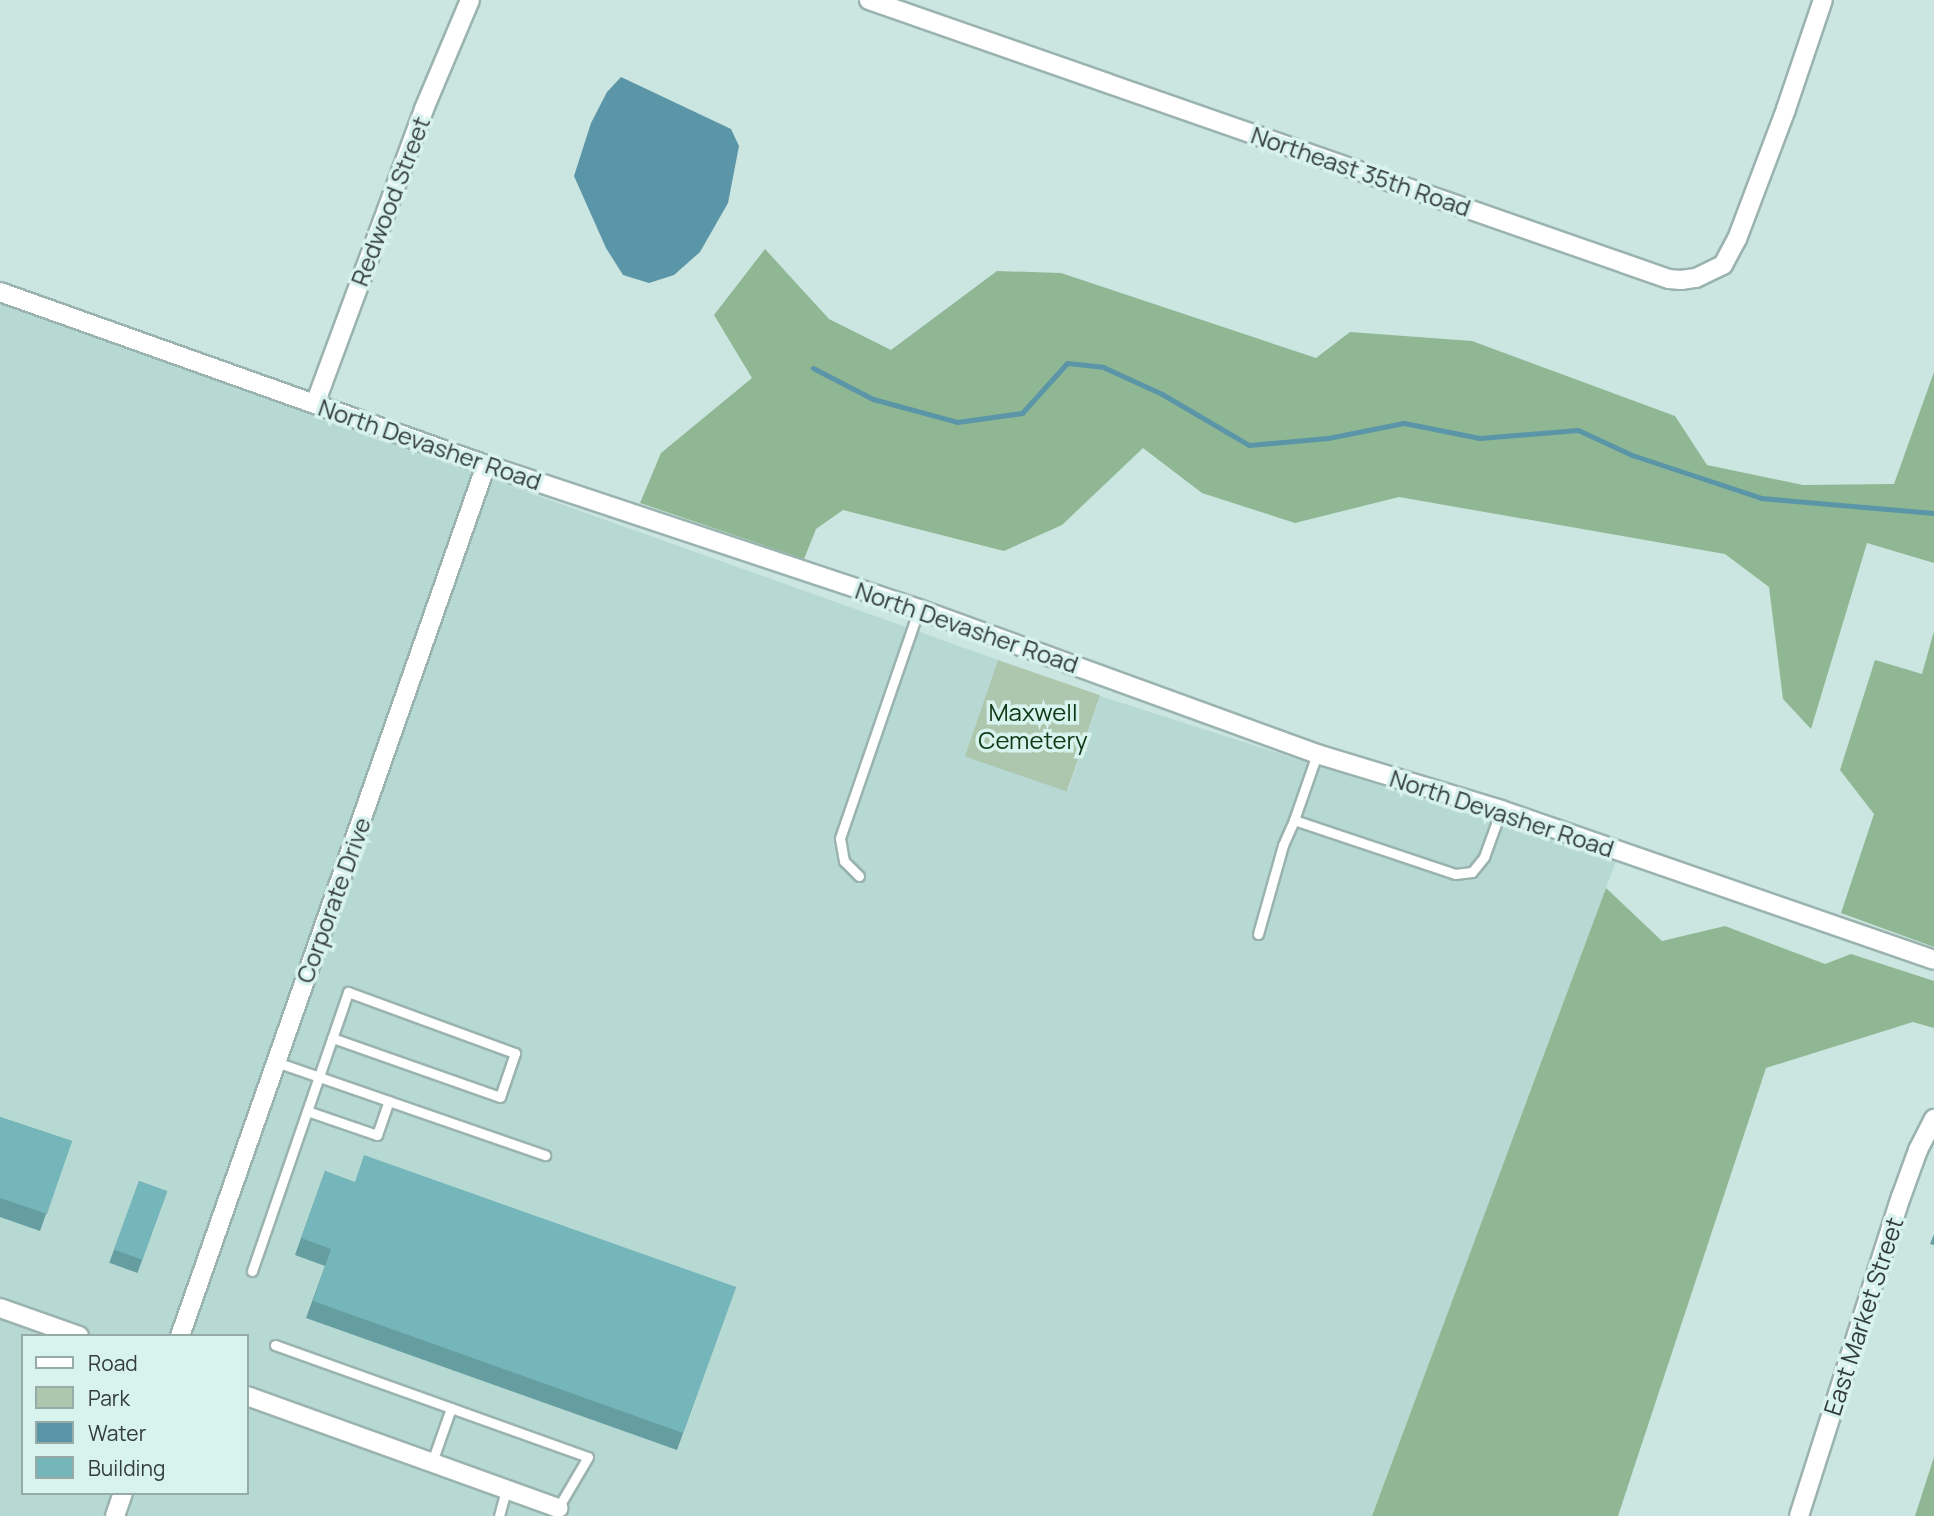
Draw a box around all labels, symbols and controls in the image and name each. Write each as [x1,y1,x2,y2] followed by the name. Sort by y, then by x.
[344,112,436,290] street label: Redwood Street
[1248,120,1474,222] street label: Northeast 35th Road
[315,392,545,496] street label: North Devasher Road
[852,575,1082,679] street label: North Devasher Road
[978,698,1088,754] park label: Maxwell Cemetery
[1386,763,1618,863] street label: North Devasher Road
[290,813,376,987] street label: Corporate Drive
[1817,1213,1909,1419] street label: East Market Street
[21,1334,248,1495] legend
[88,1349,138,1377] text: Road
[88,1384,130,1412] text: Park
[88,1419,146,1447] text: Water
[88,1454,165,1482] text: Building

